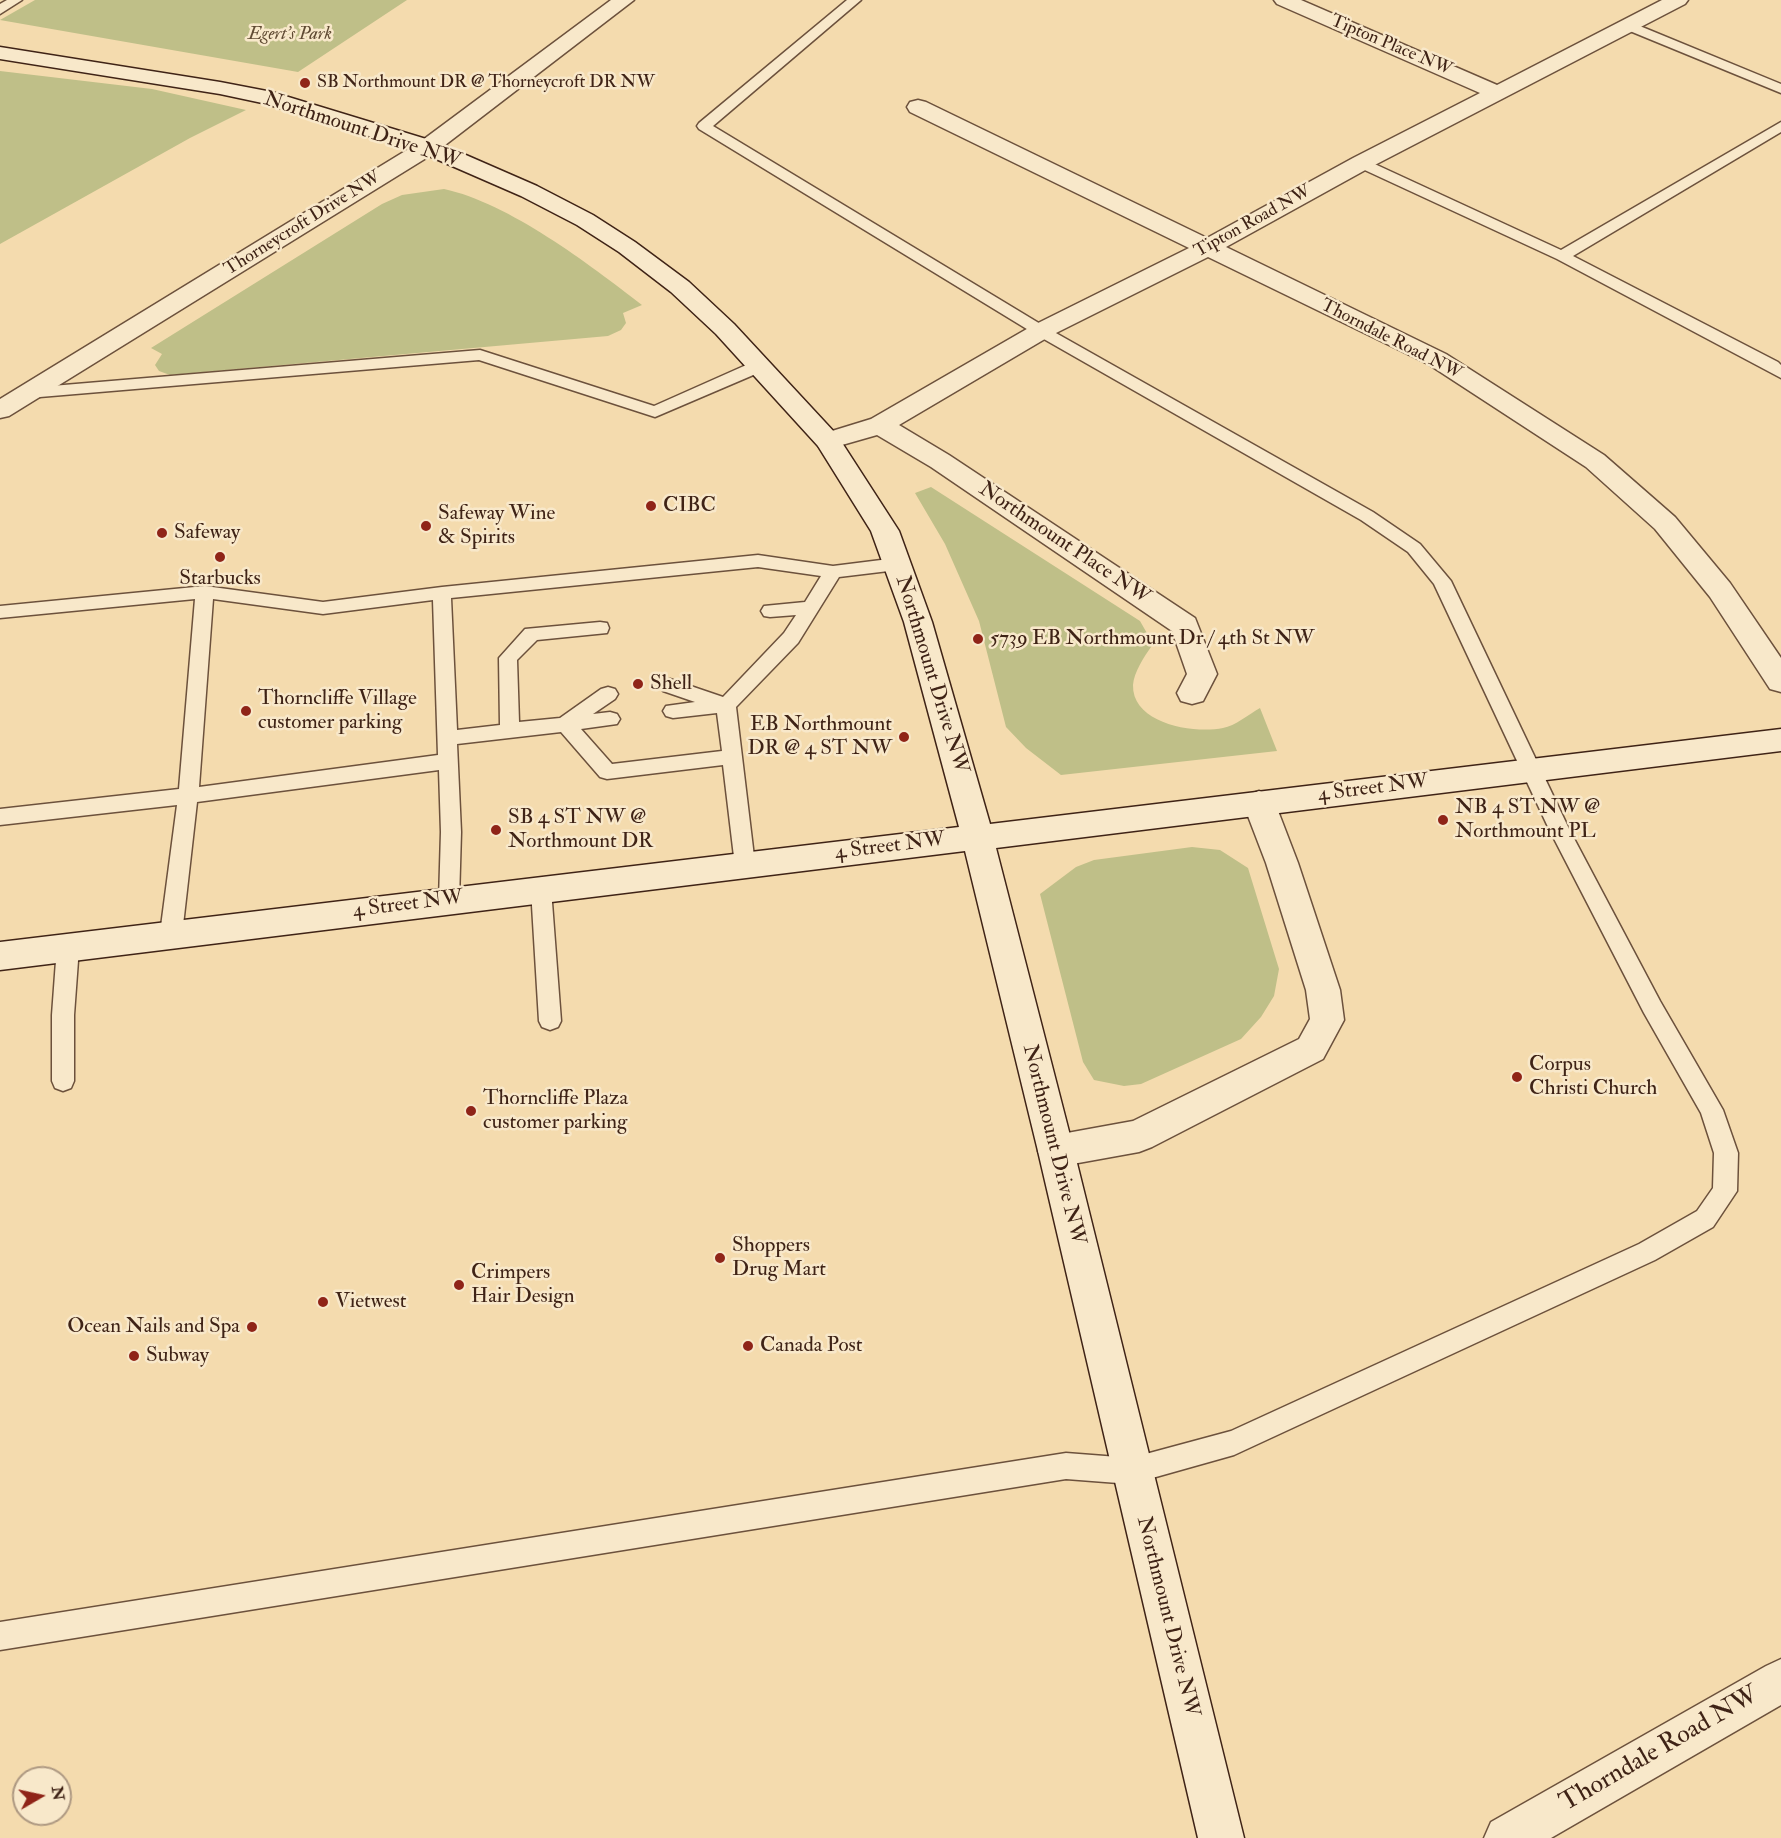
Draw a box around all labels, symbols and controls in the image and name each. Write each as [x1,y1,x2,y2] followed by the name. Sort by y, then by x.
[1327,11,1455,81] street label: Tipton Place NW
[248,24,332,46] park label: Egert's Park
[317,72,655,94] place label: SB Northmount DR @ Thorneycroft DR NW
[298,76,312,90] marker: SB Northmount DR @ Thorneycroft DR NW
[260,87,464,175] street label: Northmount Drive NW
[221,167,385,281] street label: Thorneycroft Drive NW
[1191,181,1315,263] street label: Tipton Road NW
[1317,295,1465,385] street label: Thorndale Road NW
[973,477,1155,611] street label: Northmount Place NW
[663,493,716,519] place label: CIBC
[644,499,658,513] marker: CIBC
[438,501,555,551] place label: Safeway Wine & Spirits
[419,519,433,533] marker: Safeway Wine & Spirits
[174,520,240,546] place label: Safeway
[155,526,169,540] marker: Safeway
[213,550,227,564] marker: Starbucks
[179,566,261,592] place label: Starbucks
[889,573,973,777] street label: Northmount Drive NW
[990,626,1314,652] place label: 5739 EB Northmount Dr / 4th St NW
[971,632,985,646] marker: 5739 EB Northmount Dr / 4th St NW
[650,671,692,697] place label: Shell
[631,677,645,691] marker: Shell
[258,686,417,736] place label: Thorncliffe Village customer parking
[239,704,253,718] marker: Thorncliffe Village customer parking
[748,712,892,762] place label: EB Northmount DR @ 4 ST NW
[897,730,911,744] marker: EB Northmount DR @ 4 ST NW
[1316,770,1430,808] street label: 4 Street NW
[1455,795,1600,845] place label: NB 4 ST NW @ Northmount PL
[508,805,653,855] place label: SB 4 ST NW @ Northmount DR
[1436,813,1450,827] marker: NB 4 ST NW @ Northmount PL
[489,823,503,837] marker: SB 4 ST NW @ Northmount DR
[833,828,947,866] street label: 4 Street NW
[351,886,465,924] street label: 4 Street NW
[1016,1042,1090,1248] street label: Northmount Drive NW
[1529,1052,1657,1102] place label: Corpus Christi Church
[1510,1070,1524,1084] marker: Corpus Christi Church
[483,1086,628,1136] place label: Thorncliffe Plaza customer parking
[464,1104,478,1118] marker: Thorncliffe Plaza customer parking
[732,1233,826,1283] place label: Shoppers Drug Mart
[713,1251,727,1265] marker: Shoppers Drug Mart
[471,1260,575,1310] place label: Crimpers Hair Design
[452,1278,466,1292] marker: Crimpers Hair Design
[335,1289,406,1315] place label: Vietwest
[316,1295,330,1309] marker: Vietwest
[67,1314,240,1340] place label: Ocean Nails and Spa
[245,1320,259,1334] marker: Ocean Nails and Spa
[760,1333,863,1359] place label: Canada Post
[741,1339,755,1353] marker: Canada Post
[146,1343,209,1369] place label: Subway
[127,1349,141,1363] marker: Subway
[1130,1514,1204,1720] street label: Northmount Drive NW
[1555,1680,1765,1820] street label: Thorndale Road NW
[12,1766,72,1826] north arrow
[47,1785,69,1802] text: N

